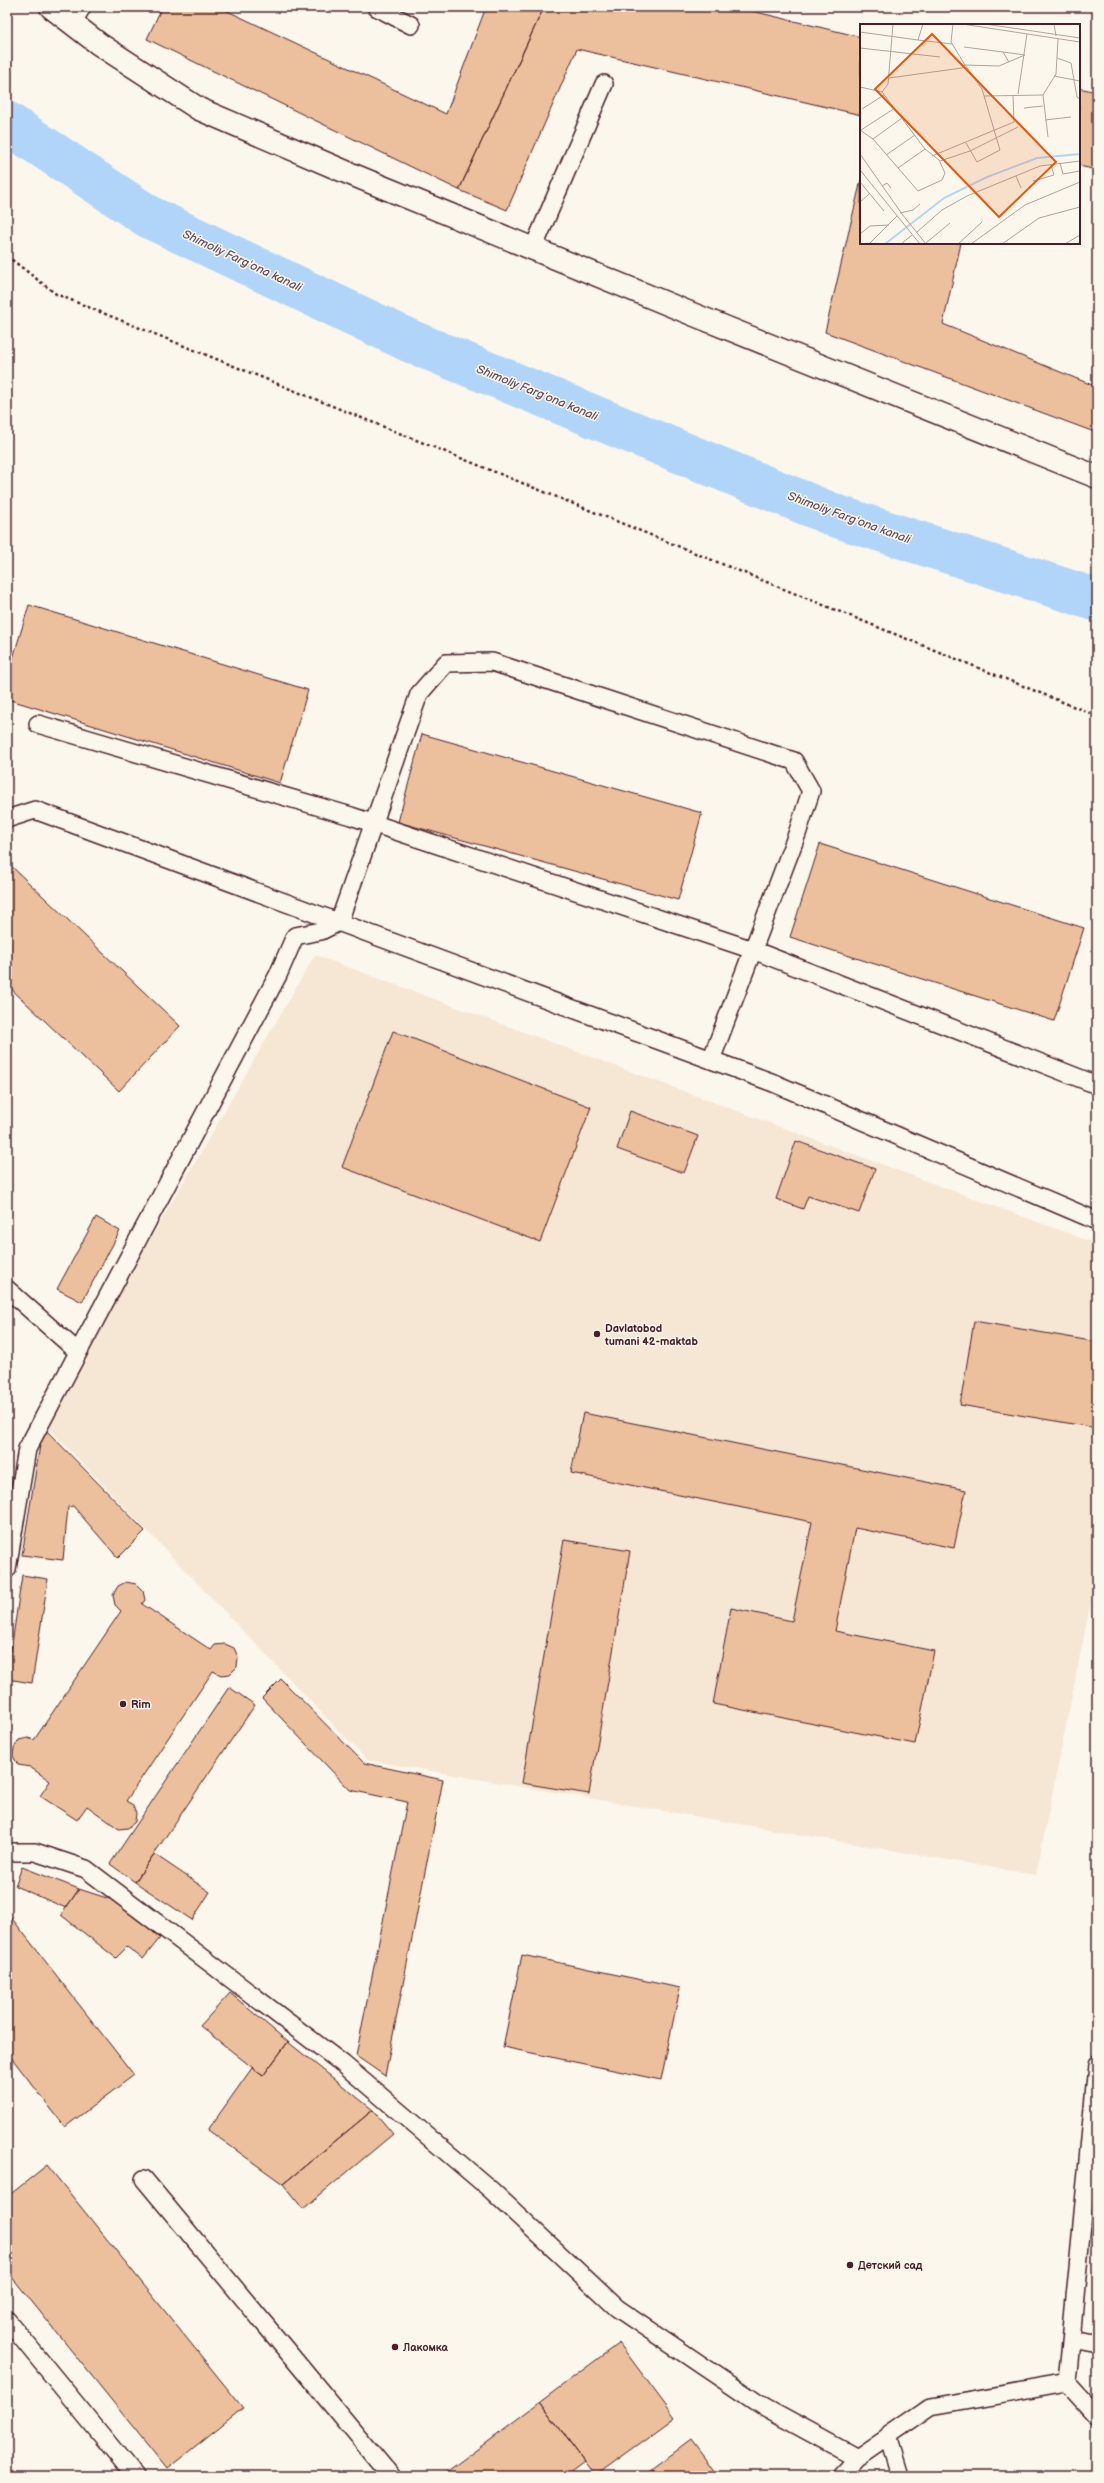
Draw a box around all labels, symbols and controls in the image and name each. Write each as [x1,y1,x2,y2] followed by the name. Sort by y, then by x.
[860,24,1080,244] inset map
[180,227,305,296] water label: Shimoliy Fargʻona kanali
[474,362,601,425] water label: Shimoliy Fargʻona kanali
[785,489,914,548] water label: Shimoliy Fargʻona kanali
[604,1322,698,1348] place label: Davlatobod tumani 42-maktab
[592,1329,602,1339] marker: Davlatobod tumani 42-maktab
[131,1698,151,1711] place label: Rim
[118,1699,128,1709] marker: Rim
[858,2259,923,2272] place label: Детский сад
[845,2260,855,2270] marker: Детский сад
[402,2341,449,2354] place label: Лакомка
[390,2342,400,2352] marker: Лакомка

